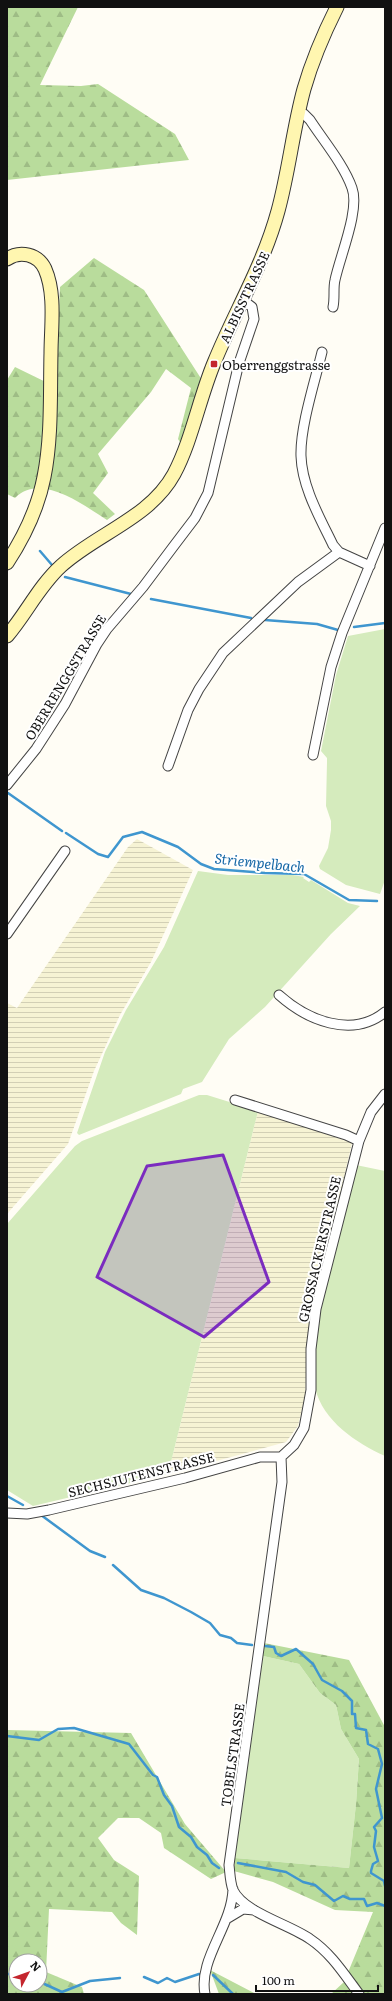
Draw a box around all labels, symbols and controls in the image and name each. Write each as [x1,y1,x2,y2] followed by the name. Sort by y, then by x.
[214,248,274,346] street label: ALBISSTRASSE
[222,355,331,374] place label: Oberrenggstrasse
[209,359,219,369] marker: Oberrenggstrasse
[20,610,110,744] street label: OBERRENGGSTRASSE
[214,847,307,877] water label: Striempelbach
[293,1174,345,1324] street label: GROSSACKERSTRASSE
[66,1447,216,1501] street label: SECHSJUTENSTRASSE
[215,1702,249,1808] street label: TOBELSTRASSE
[8,1953,48,1993] north arrow
[27,1957,45,1975] text: N
[256,1967,378,1993] scale bar
[262,1971,295,1989] text: 100 m

